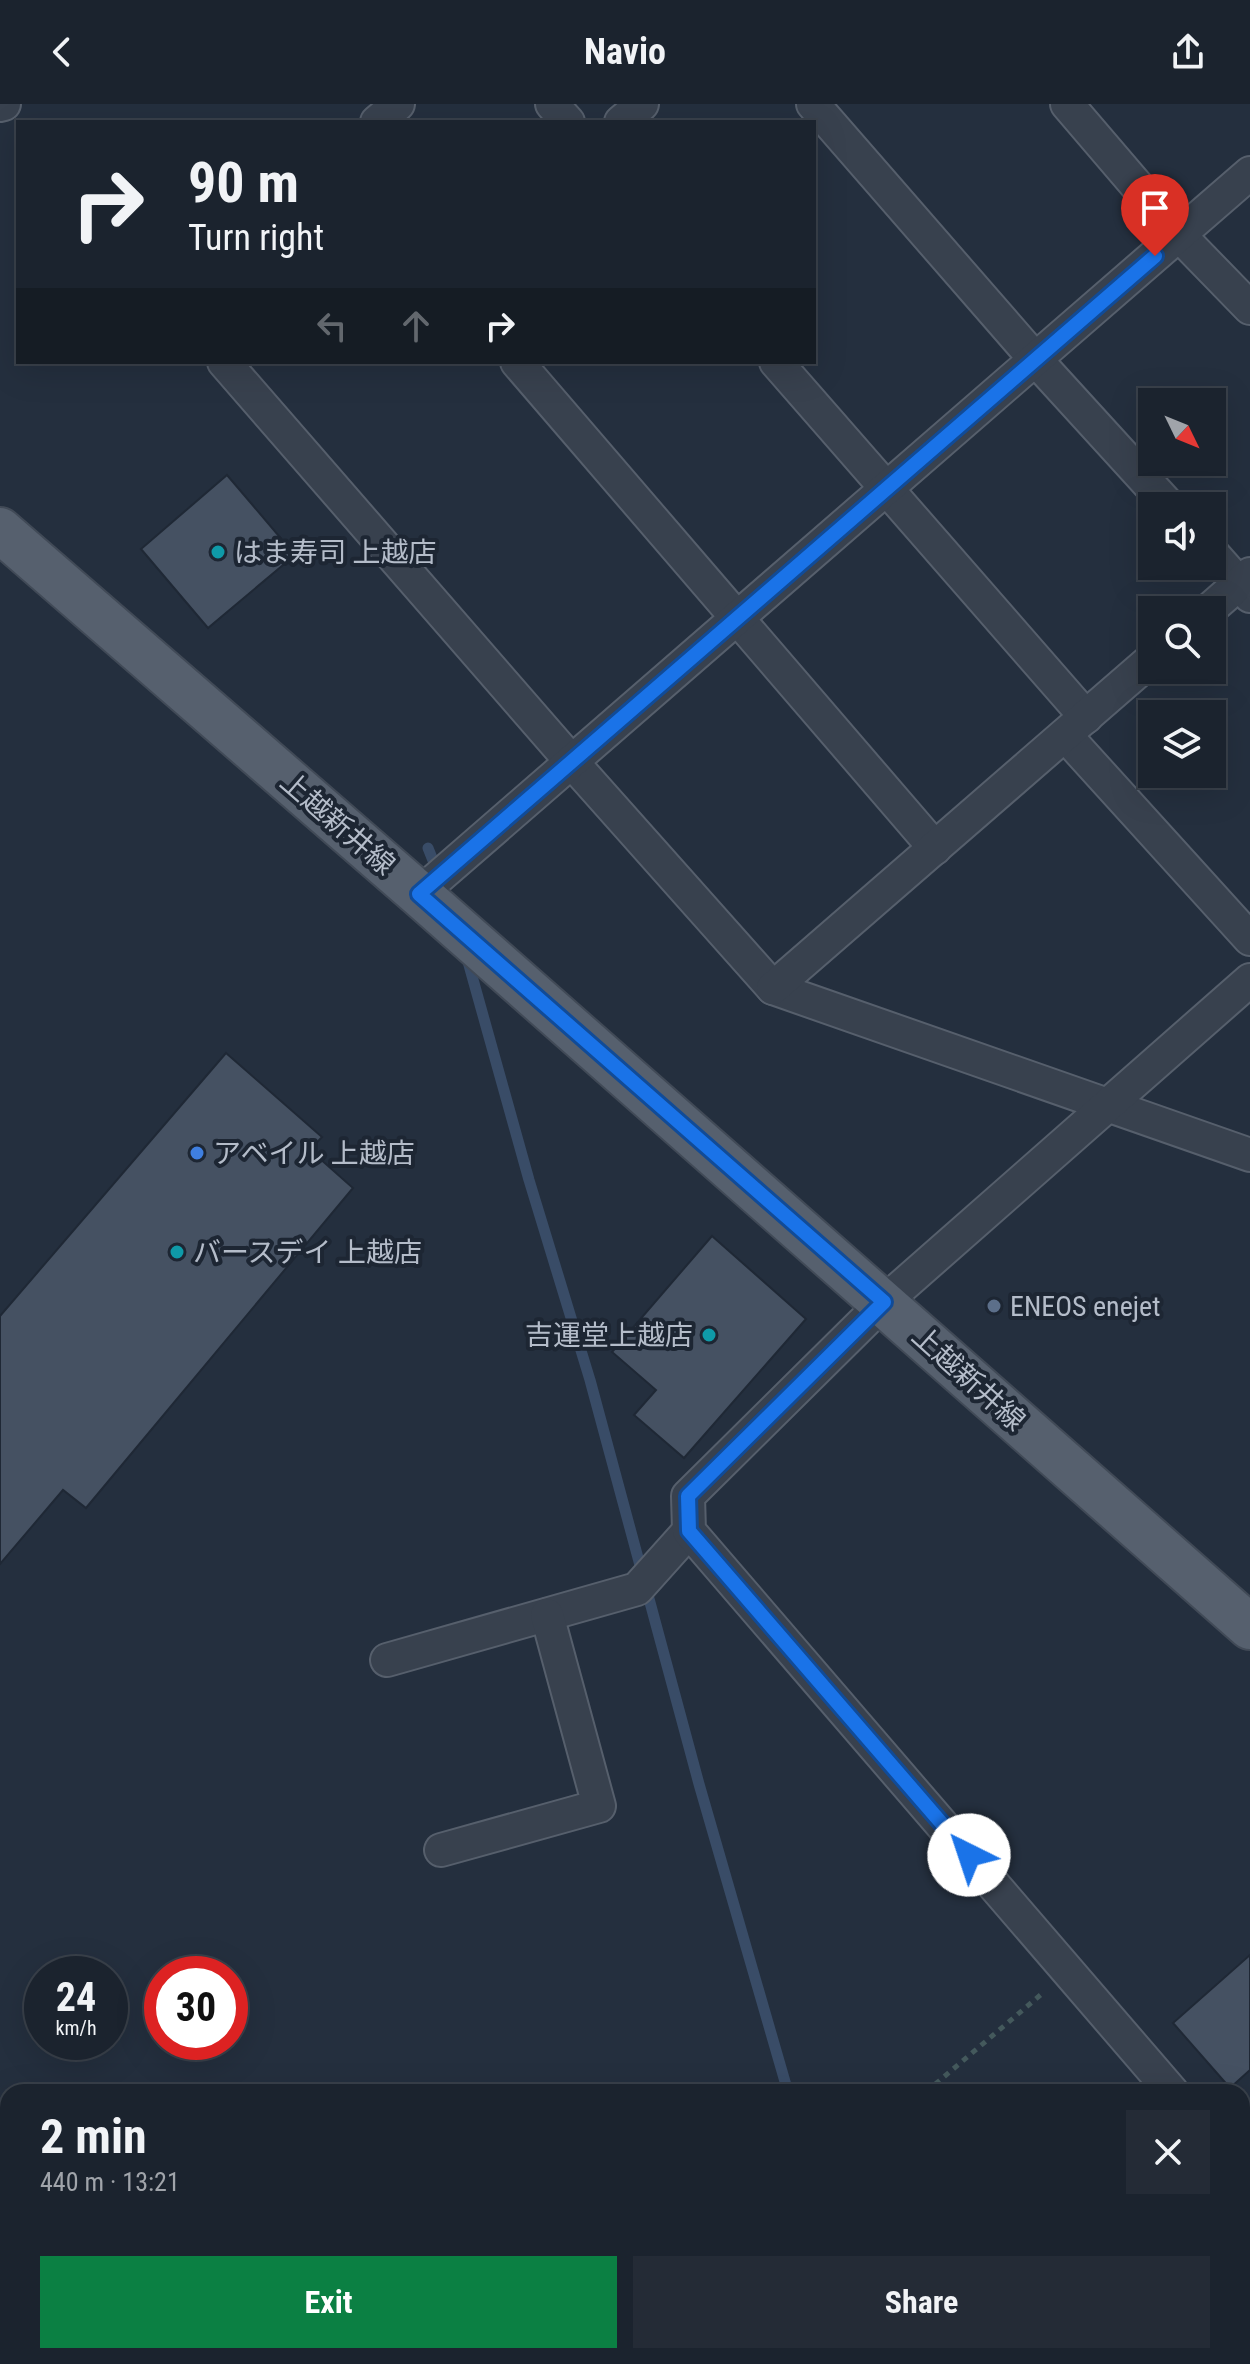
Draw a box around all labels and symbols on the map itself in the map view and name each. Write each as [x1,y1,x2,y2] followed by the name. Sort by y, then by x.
[1121,174,1189,256] pin
[1138,388,1226,476] north arrow
[234,536,436,569] place label: はま寿司 上越店
[209,543,227,561] marker: はま寿司 上越店
[274,765,401,882] street label: 上越新井線
[213,1137,415,1170] place label: アベイル 上越店
[188,1144,206,1162] marker: アベイル 上越店
[193,1236,422,1269] place label: バースデイ 上越店
[168,1243,186,1261] marker: バースデイ 上越店
[1010,1290,1160,1323] place label: ENEOS enejet
[985,1297,1003,1315] marker: ENEOS enejet
[525,1319,693,1352] place label: 吉運堂上越店
[906,1319,1032,1437] street label: 上越新井線
[700,1326,718,1344] marker: 吉運堂上越店
[927,1813,1011,1897] position arrow
[144,1956,248,2060] speed limit sign: 30

